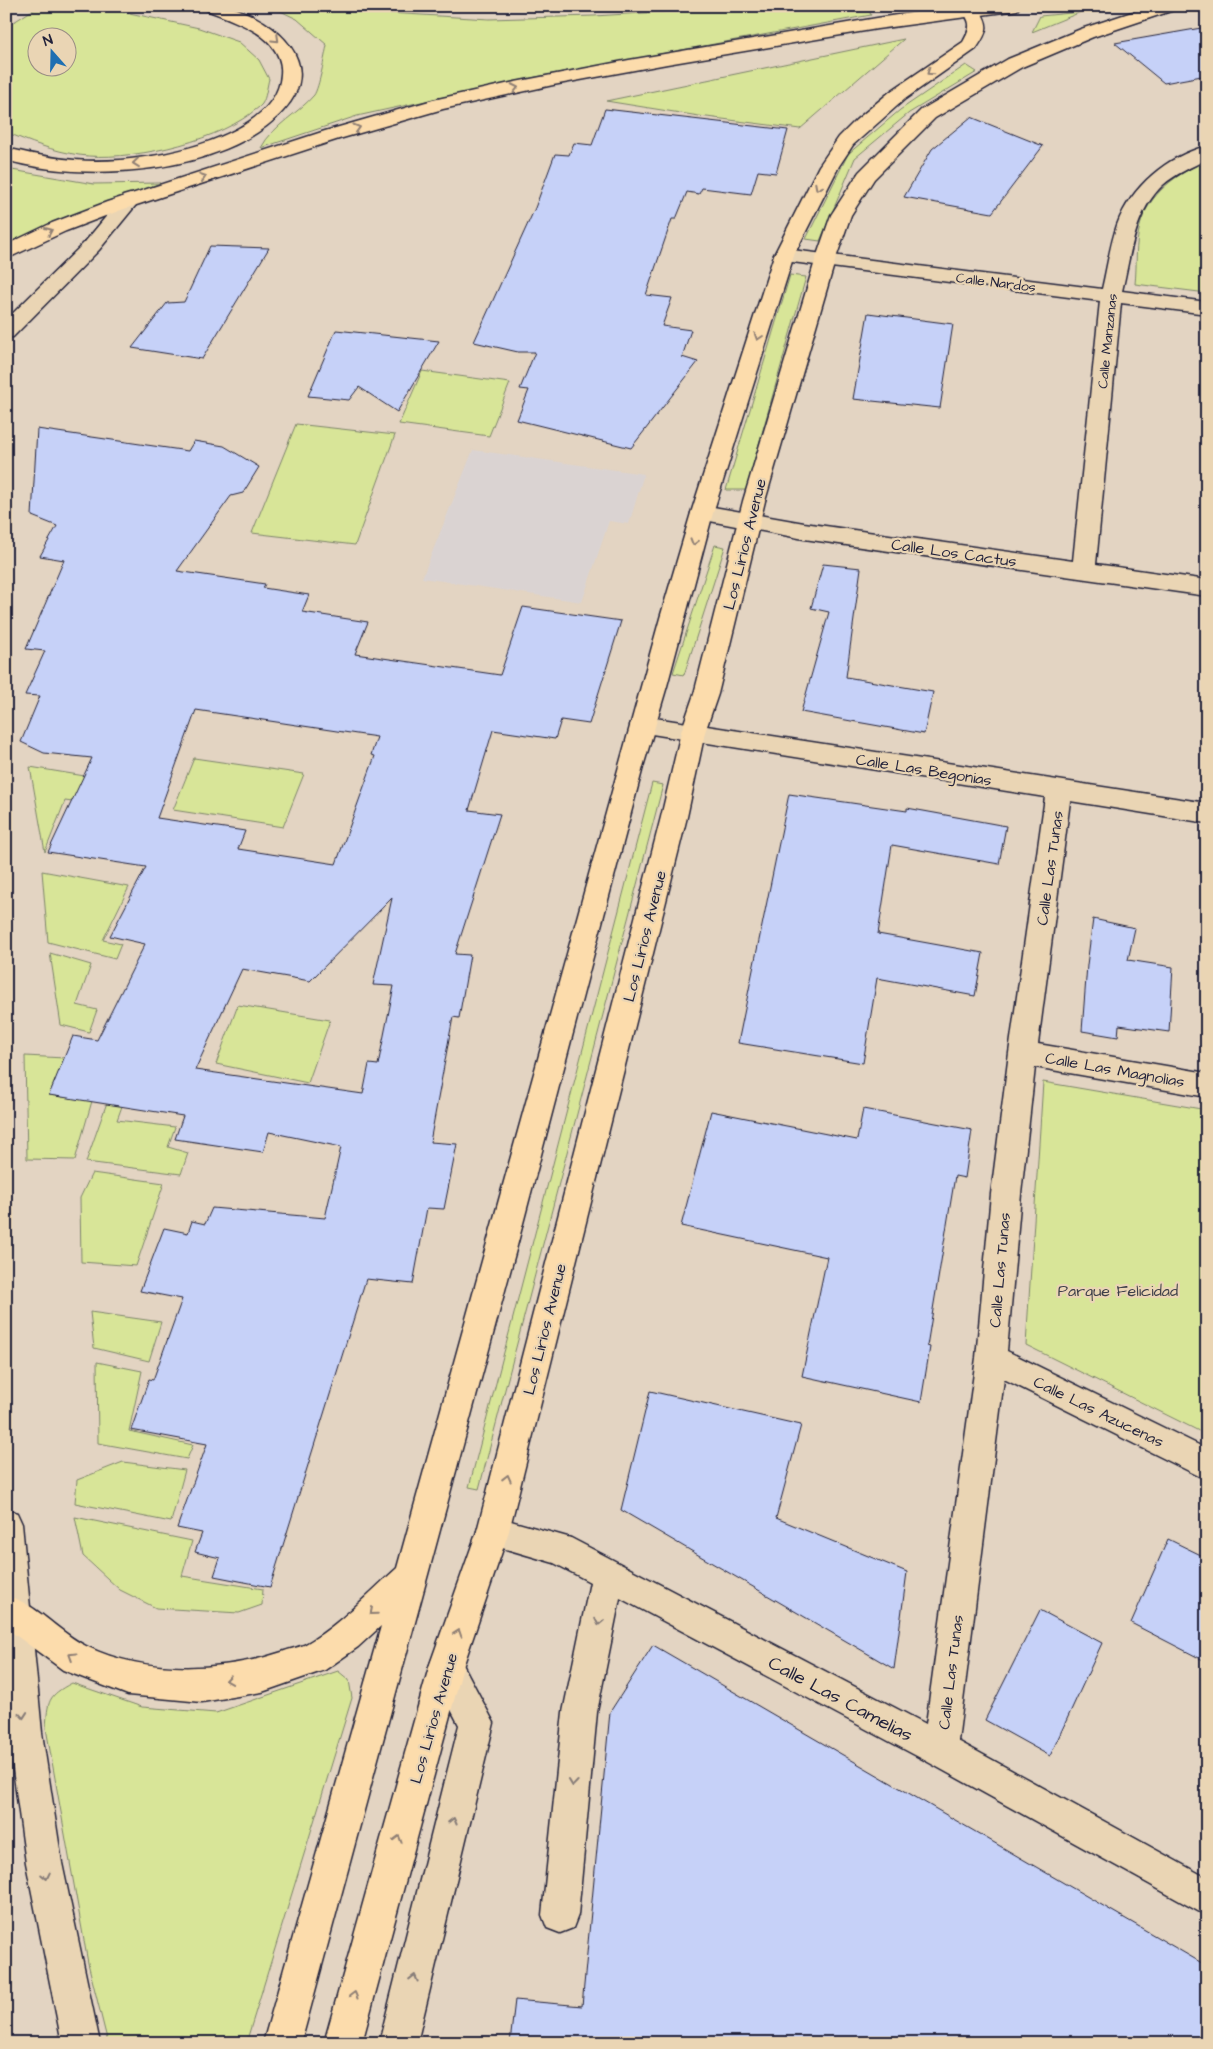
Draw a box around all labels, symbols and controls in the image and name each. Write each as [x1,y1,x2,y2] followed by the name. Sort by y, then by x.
[28,28,78,78] north arrow
[40,30,56,52] text: N
[270,33,279,42] one-way arrow
[926,66,936,75] one-way arrow
[511,84,520,94] one-way arrow
[353,123,361,133] one-way arrow
[132,157,140,168] one-way arrow
[198,173,206,183] one-way arrow
[814,181,824,190] one-way arrow
[44,226,53,237] one-way arrow
[955,268,1037,298] street label: Calle Nardos
[1093,293,1123,390] street label: Calle Manzanas
[754,333,764,341] one-way arrow
[718,476,772,612] street label: Los Lirios Avenue
[890,533,1018,573] street label: Calle Los Cactus
[689,538,699,546] one-way arrow
[854,748,993,793] street label: Calle Las Begonias
[1031,809,1069,927] street label: Calle Las Tunas
[618,868,672,1004] street label: Los Lirios Avenue
[1043,1047,1186,1094] street label: Calle Las Magnolias
[984,1212,1016,1329] street label: Calle Las Tunas
[518,1261,572,1397] street label: Los Lirios Avenue
[1058,1280,1178,1302] park label: Parque Felicidad
[1030,1371,1167,1453] street label: Calle Las Azucenas
[501,1473,512,1482] one-way arrow
[369,1606,378,1615] one-way arrow
[933,1613,969,1731] street label: Calle Las Tunas
[594,1618,605,1627] one-way arrow
[452,1629,462,1637] one-way arrow
[405,1650,463,1786] street label: Los Lirios Avenue
[763,1650,917,1749] street label: Calle Las Camelias
[69,1652,78,1662] one-way arrow
[225,1675,234,1685] one-way arrow
[18,1711,29,1719] one-way arrow
[568,1779,579,1787] one-way arrow
[447,1816,458,1825] one-way arrow
[393,1835,403,1844] one-way arrow
[41,1872,51,1880] one-way arrow
[408,1974,419,1983] one-way arrow
[349,1992,359,2000] one-way arrow

